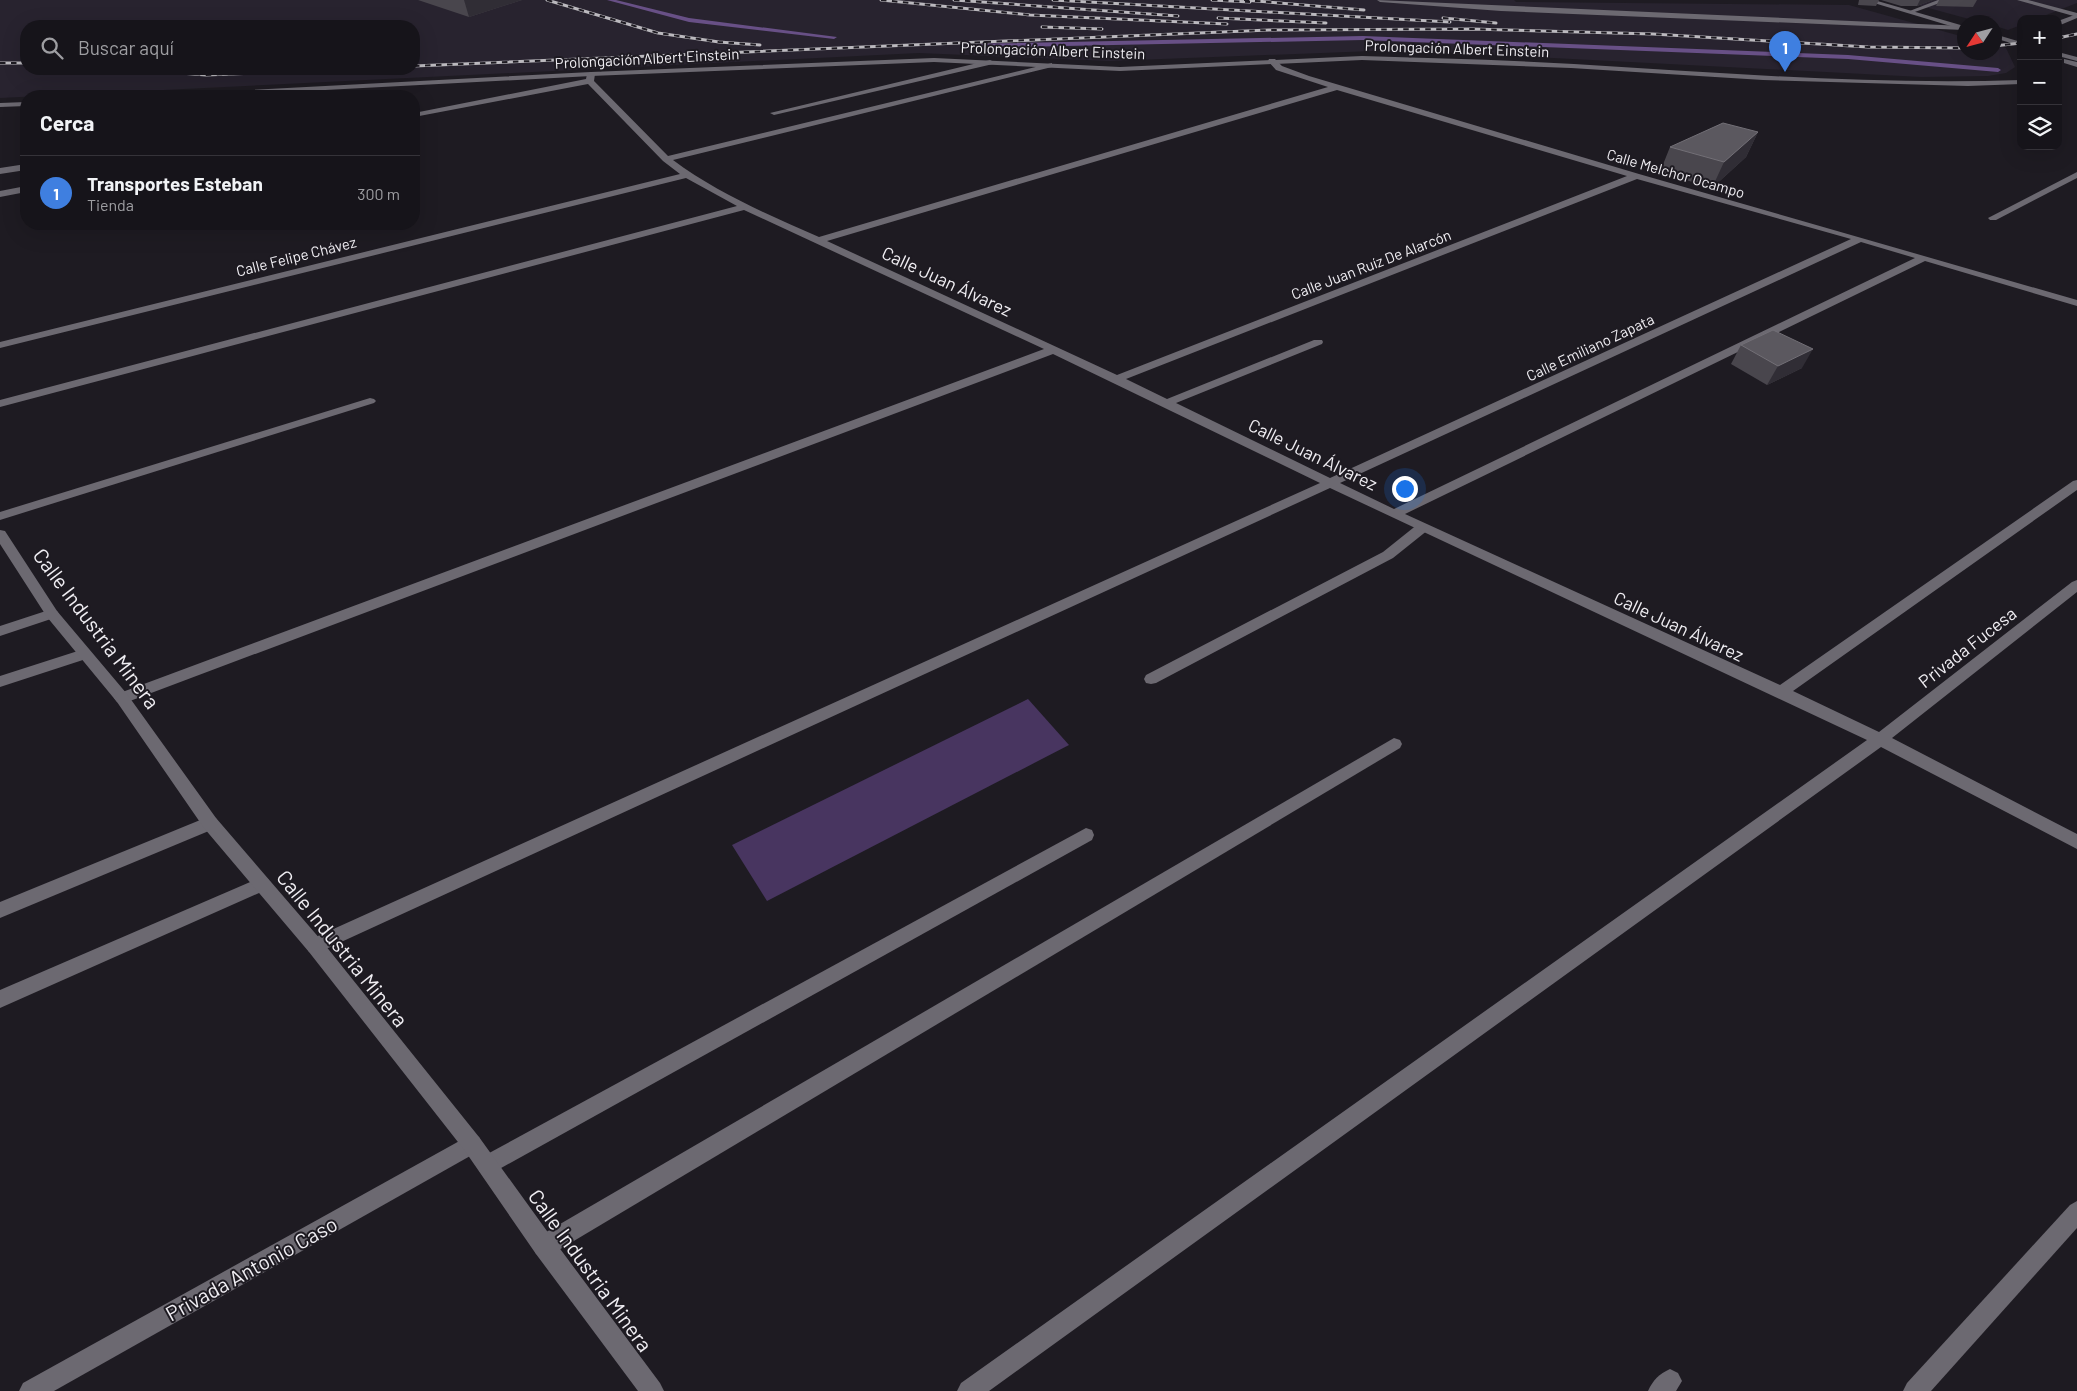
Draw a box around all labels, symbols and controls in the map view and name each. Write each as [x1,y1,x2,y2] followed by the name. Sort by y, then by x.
[1957,15,2002,60] north arrow
[2017,15,2062,150] map controls
[2017,15,2062,60] button: +
[20,20,420,75] search box
[1769,31,1801,72] pin: 1
[38,34,66,62] icon: search
[78,36,174,59] text: Buscar aquí
[1364,36,1550,60] street label: Prolongación Albert Einstein
[960,38,1146,62] street label: Prolongación Albert Einstein
[554,44,740,72] street label: Prolongación Albert Einstein
[2017,60,2062,105] button: −
[2017,105,2062,150] button: layers
[40,110,94,135] text: Cerca
[1605,145,1747,201] street label: Calle Melchor Ocampo
[87,172,263,195] text: Transportes Esteban
[53,184,59,203] text: 1
[357,184,400,203] text: 300 m
[87,195,134,214] text: Tienda
[1288,225,1454,303] street label: Calle Juan Ruíz De Alarcón
[234,232,358,280] street label: Calle Felipe Chávez
[879,241,1015,321] street label: Calle Juan Álvarez
[1523,309,1657,385] street label: Calle Emiliano Zapata
[1245,413,1381,495] street label: Calle Juan Álvarez
[1392,476,1418,502] your location
[29,543,165,713] street label: Calle Industria Minera
[1611,586,1747,666] street label: Calle Juan Álvarez
[1914,602,2020,692] street label: Privada Fucesa
[272,865,414,1031] street label: Calle Industria Minera
[524,1184,658,1356] street label: Calle Industria Minera
[161,1210,341,1326] street label: Privada Antonio Caso

